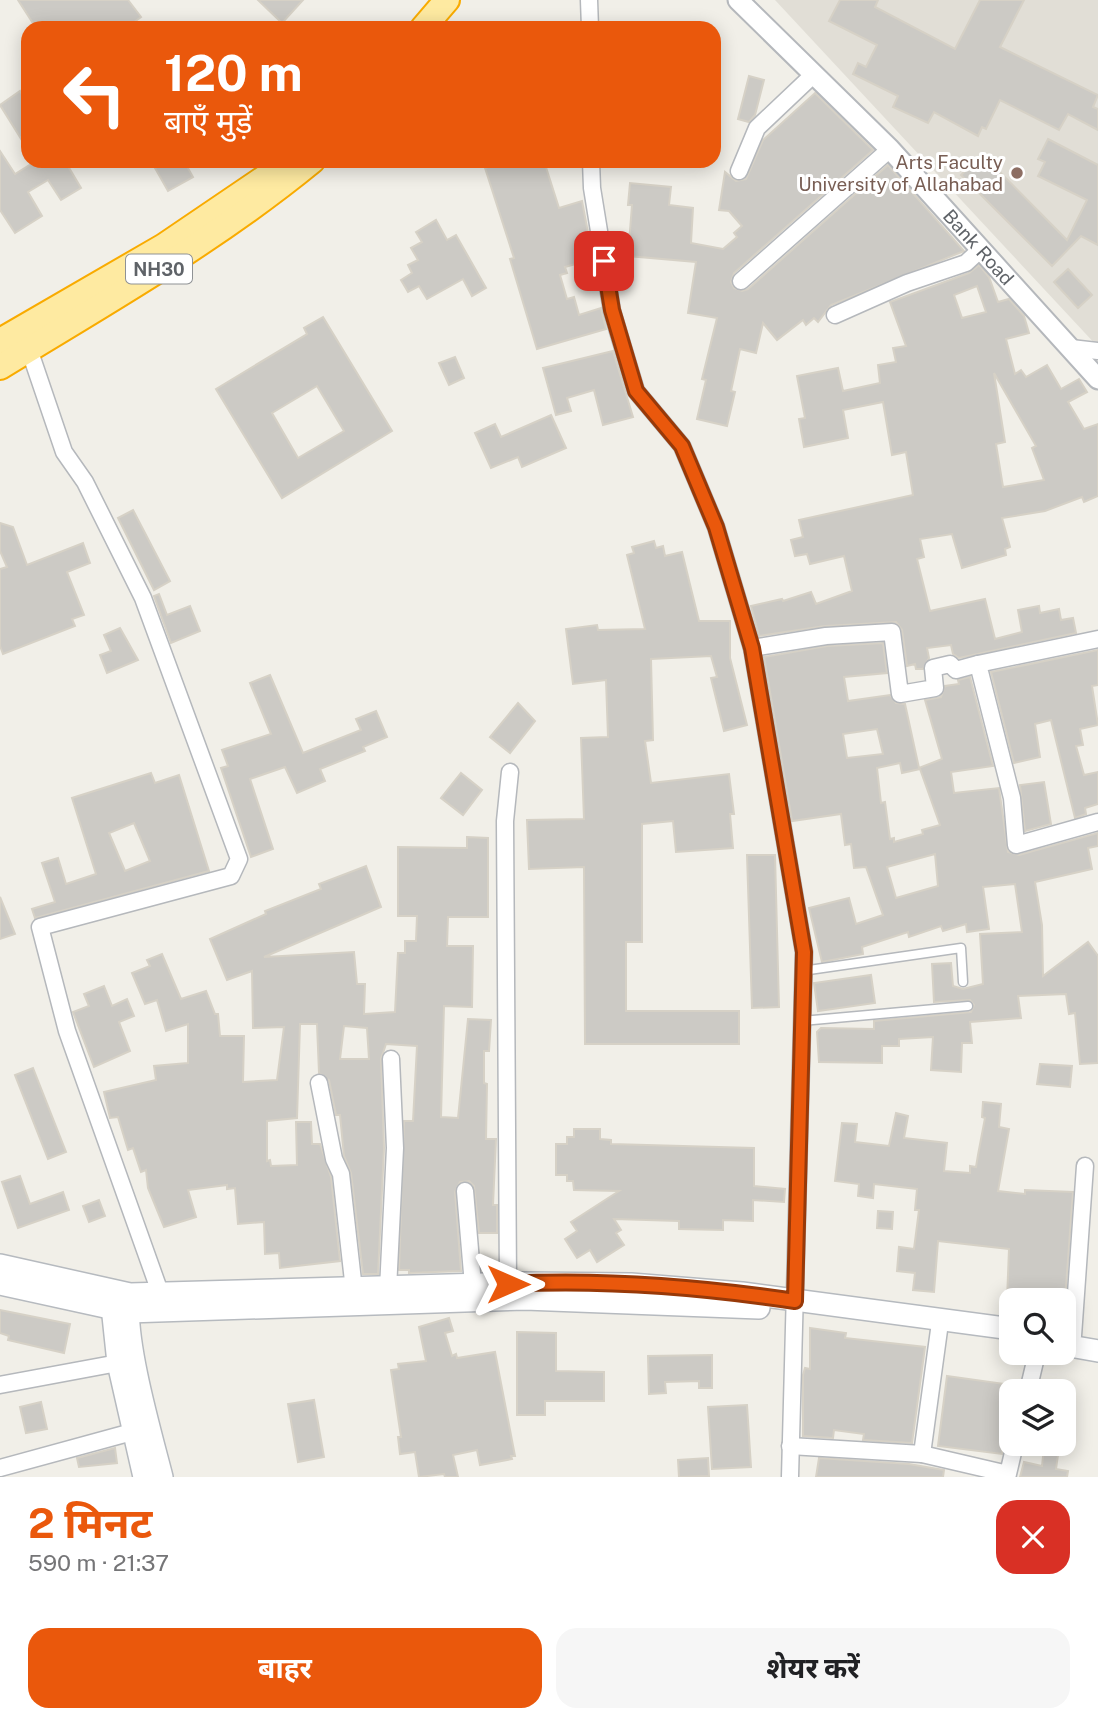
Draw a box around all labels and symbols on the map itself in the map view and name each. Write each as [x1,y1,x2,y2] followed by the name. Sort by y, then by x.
[798,151,1003,195] place label: Arts Faculty University of Allahabad
[1009,165,1025,181] marker: Arts Faculty University of Allahabad
[939,205,1019,289] street label: Bank Road
[574,231,634,291] pin
[126,255,192,284] road number: NH30
[471,1247,545,1321] position arrow

